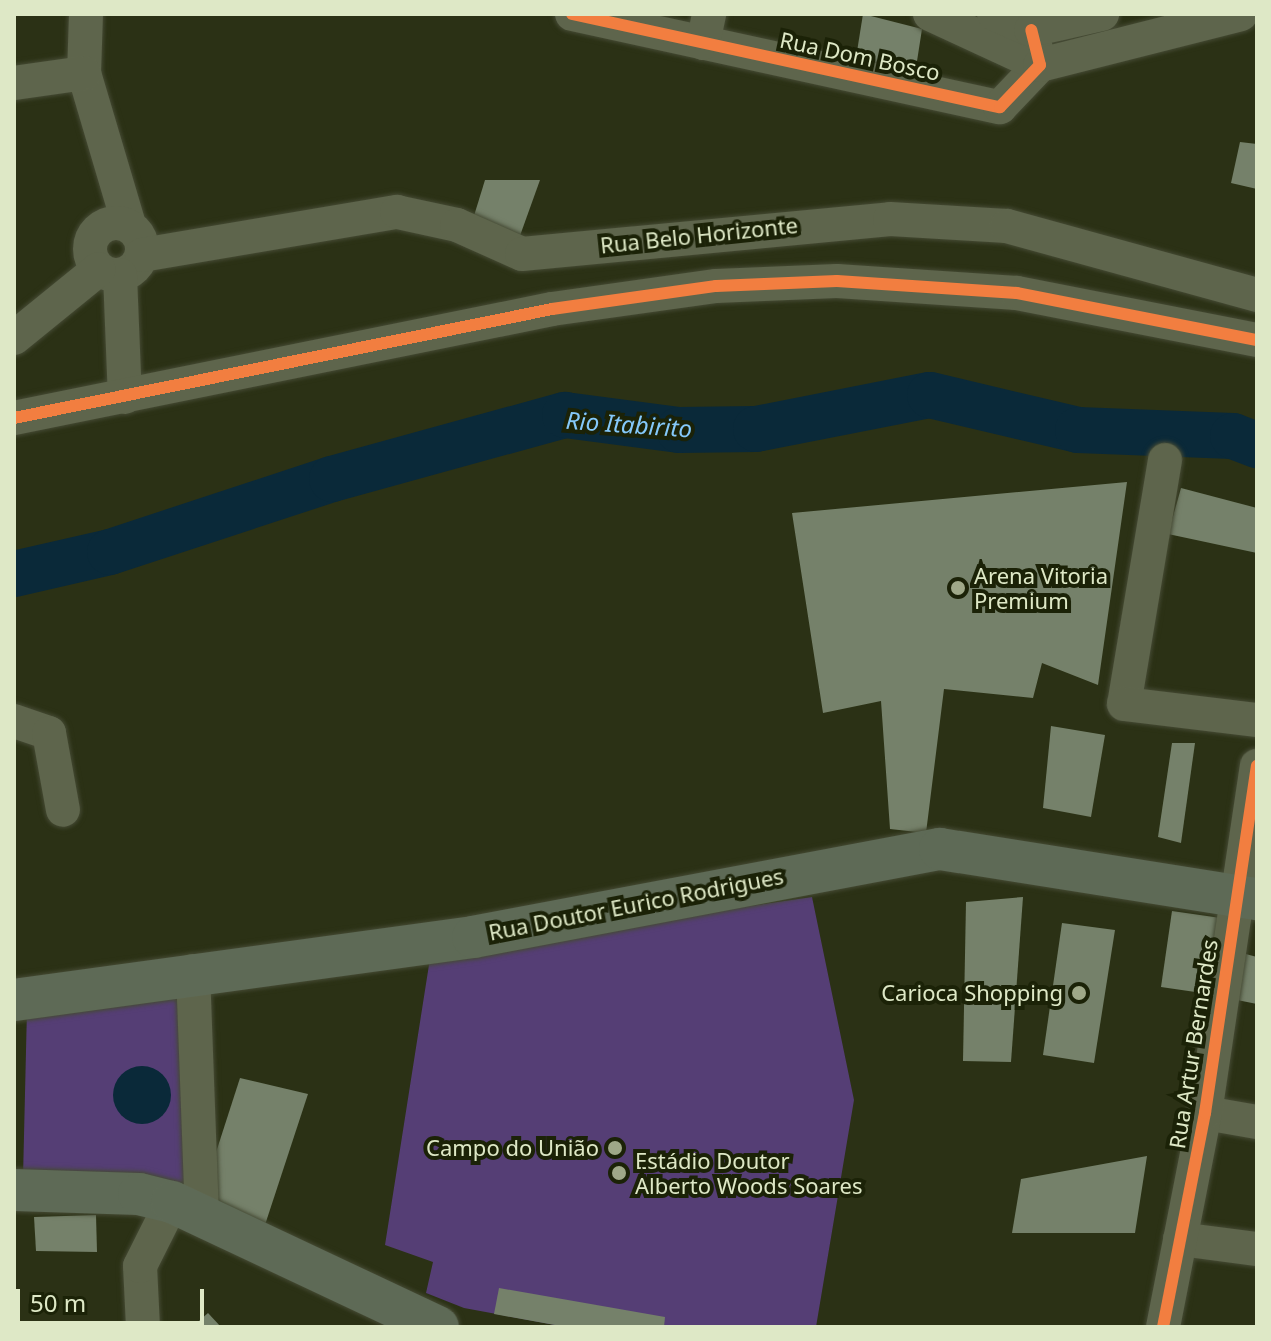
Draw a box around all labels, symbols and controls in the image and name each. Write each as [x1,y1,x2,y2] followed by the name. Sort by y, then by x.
[778,26,942,86] street label: Rua Dom Bosco
[599,211,799,259] street label: Rua Belo Horizonte
[565,405,693,443] water label: Rio Itabirito
[974,562,1108,614] place label: Arena Vitoria Premium
[949,579,967,597] marker: Arena Vitoria Premium
[486,862,786,946] street label: Rua Doutor Eurico Rodrigues
[1163,937,1223,1151] street label: Rua Artur Bernardes
[881,980,1063,1006] place label: Carioca Shopping
[1070,984,1088,1002] marker: Carioca Shopping
[426,1135,599,1161] place label: Campo do União
[606,1139,624,1157] marker: Campo do União
[635,1147,862,1198] place label: Estádio Doutor Alberto Woods Soares
[610,1164,628,1182] marker: Estádio Doutor Alberto Woods Soares
[20,1273,208,1323] scale bar
[30,1286,86,1319] text: 50 m

